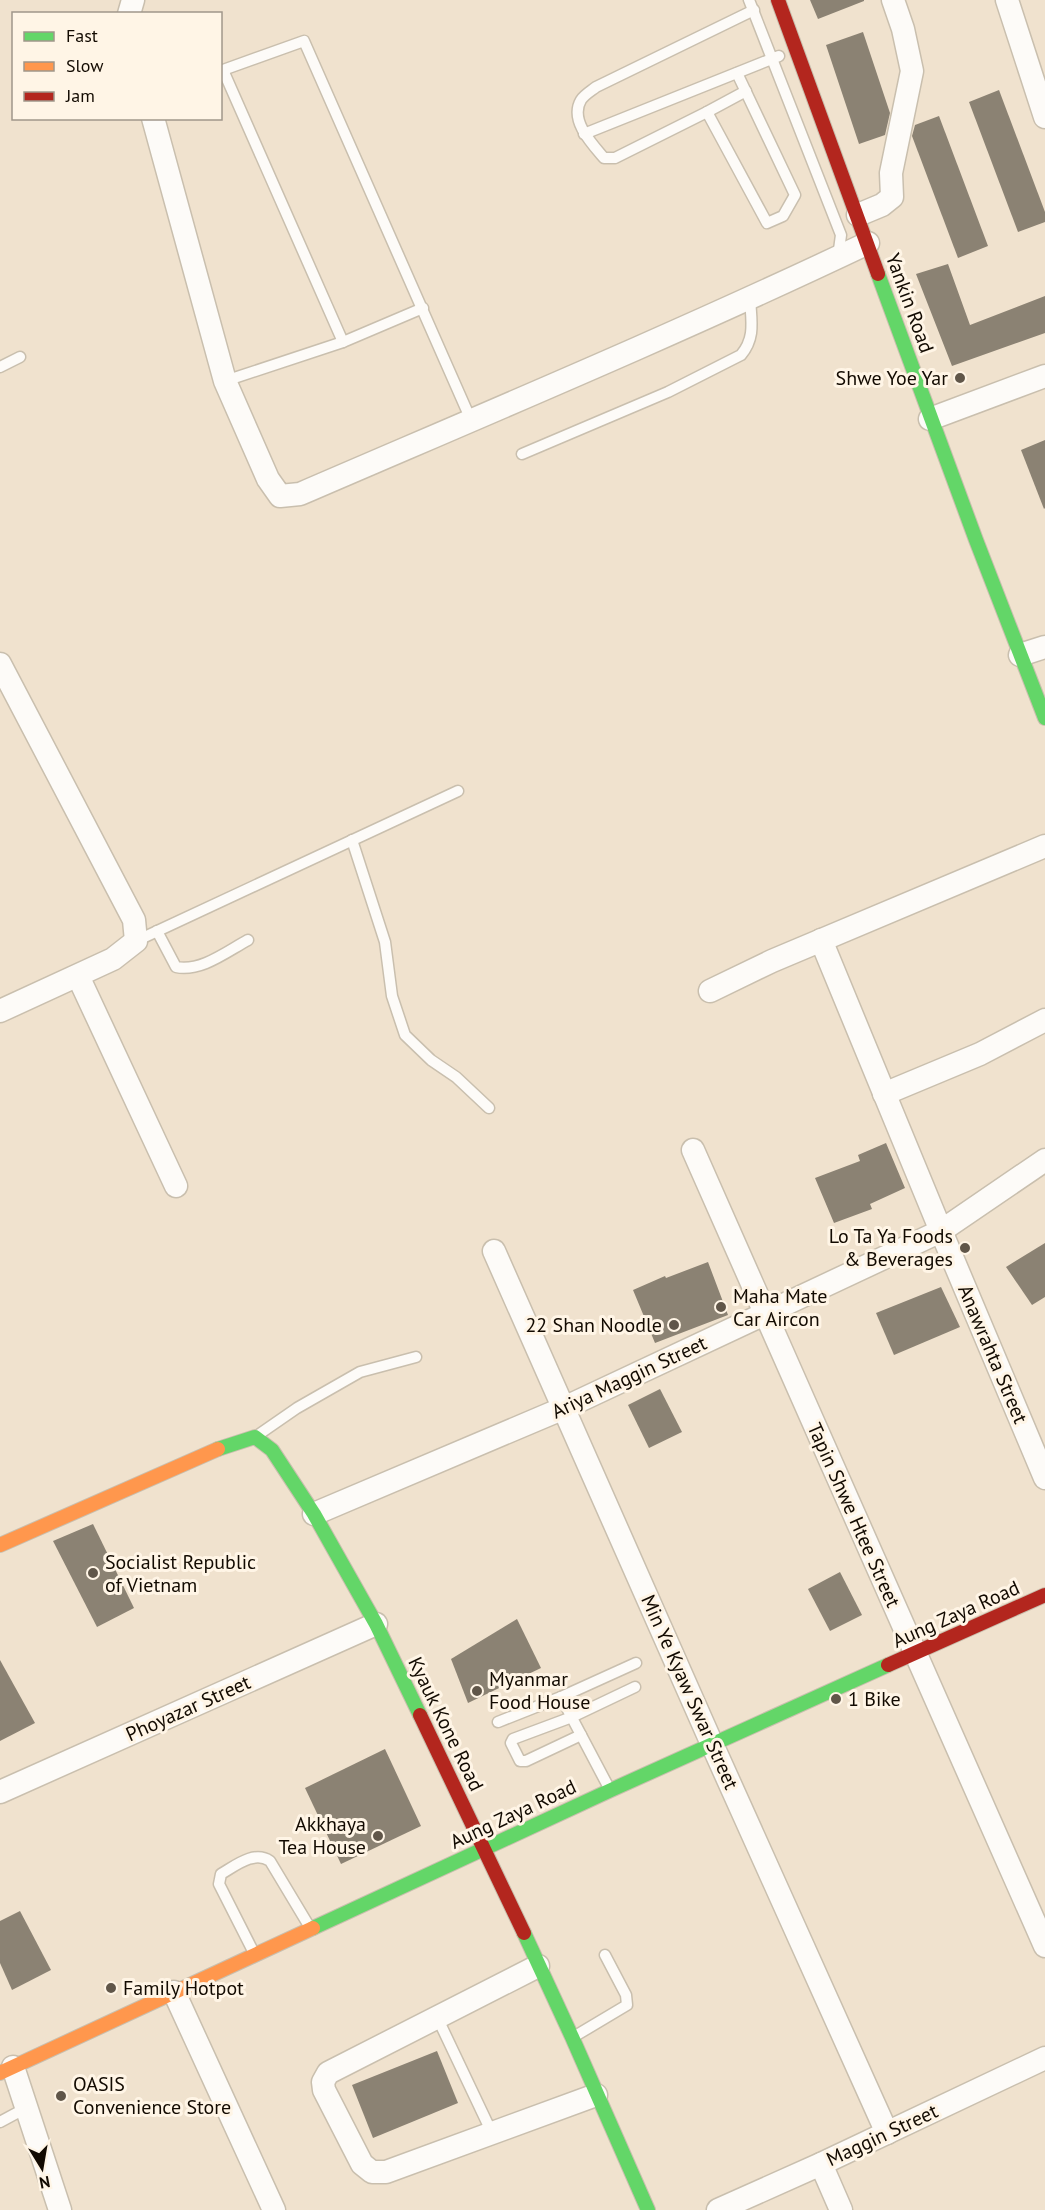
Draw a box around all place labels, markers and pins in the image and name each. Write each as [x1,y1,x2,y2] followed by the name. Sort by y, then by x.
[836,365,948,391] place label: Shwe Yoe Yar
[953,371,967,385] marker: Shwe Yoe Yar
[829,1223,953,1272] place label: Lo Ta Ya Foods & Beverages
[958,1241,972,1255] marker: Lo Ta Ya Foods & Beverages
[733,1283,827,1332] place label: Maha Mate Car Aircon
[714,1300,728,1314] marker: Maha Mate Car Aircon
[525,1312,662,1338] place label: 22 Shan Noodle
[667,1318,681,1332] marker: 22 Shan Noodle
[105,1549,256,1598] place label: Socialist Republic of Vietnam
[86,1566,100,1580] marker: Socialist Republic of Vietnam
[489,1666,590,1715] place label: Myanmar Food House
[470,1684,484,1698] marker: Myanmar Food House
[848,1686,901,1712] place label: 1 Bike
[829,1692,843,1706] marker: 1 Bike
[279,1811,366,1860] place label: Akkhaya Tea House
[371,1829,385,1843] marker: Akkhaya Tea House
[123,1975,244,2001] place label: Family Hotpot
[104,1981,118,1995] marker: Family Hotpot
[73,2071,231,2120] place label: OASIS Convenience Store
[54,2089,68,2103] marker: OASIS Convenience Store

